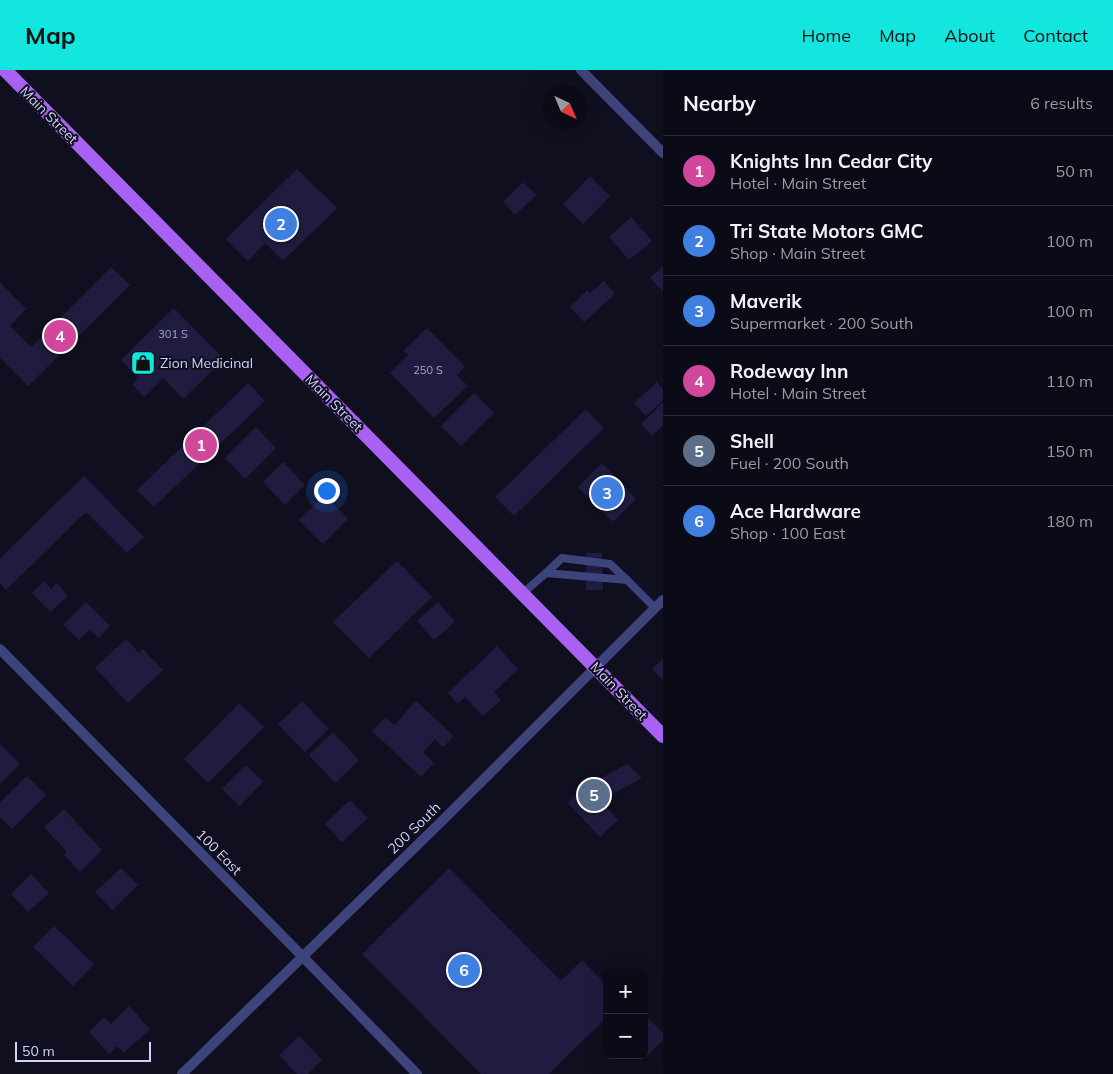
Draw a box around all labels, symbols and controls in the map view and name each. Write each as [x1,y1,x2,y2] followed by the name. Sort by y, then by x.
[25,20,76,50] text: Map
[801,24,851,47] text: Home
[879,24,916,47] text: Map
[944,24,995,47] text: About
[1023,24,1088,47] text: Contact
[16,82,82,148] street label: Main Street
[543,85,588,130] north arrow
[683,90,756,116] text: Nearby
[1030,93,1093,113] text: 6 results
[730,149,932,173] text: Knights Inn Cedar City
[694,161,704,181] text: 1
[1056,161,1093,181] text: 50 m
[730,173,866,193] text: Hotel · Main Street
[265,205,297,243] pin: 2
[730,219,924,243] text: Tri State Motors GMC
[694,231,704,251] text: 2
[1046,231,1093,251] text: 100 m
[730,243,865,263] text: Shop · Main Street
[730,289,802,313] text: Maverik
[694,301,704,321] text: 3
[1046,301,1093,321] text: 100 m
[730,313,913,333] text: Supermarket · 200 South
[44,317,76,355] pin: 4
[158,327,188,341] house number: 301 S
[130,350,156,376] shop icon: Zion Medicinal
[160,354,253,372] place label: Zion Medicinal
[730,359,848,383] text: Rodeway Inn
[413,363,443,377] house number: 250 S
[301,370,367,436] street label: Main Street
[694,371,704,391] text: 4
[1046,371,1093,391] text: 110 m
[730,383,866,403] text: Hotel · Main Street
[185,426,217,464] pin: 1
[730,429,774,453] text: Shell
[694,441,704,461] text: 5
[1046,441,1093,461] text: 150 m
[730,453,849,473] text: Fuel · 200 South
[591,474,623,512] pin: 3
[314,478,340,504] your location
[730,499,861,523] text: Ace Hardware
[694,511,704,531] text: 6
[1046,511,1093,531] text: 180 m
[730,523,845,543] text: Shop · 100 East
[587,658,651,724] street label: Main Street
[578,776,610,814] pin: 5
[384,798,444,858] street label: 200 South
[192,825,246,879] street label: 100 East
[448,951,480,989] pin: 6
[603,969,648,1059] map controls
[603,969,648,1014] button: +
[603,1014,648,1059] button: −
[15,1039,151,1062] scale bar
[22,1042,55,1060] text: 50 m

